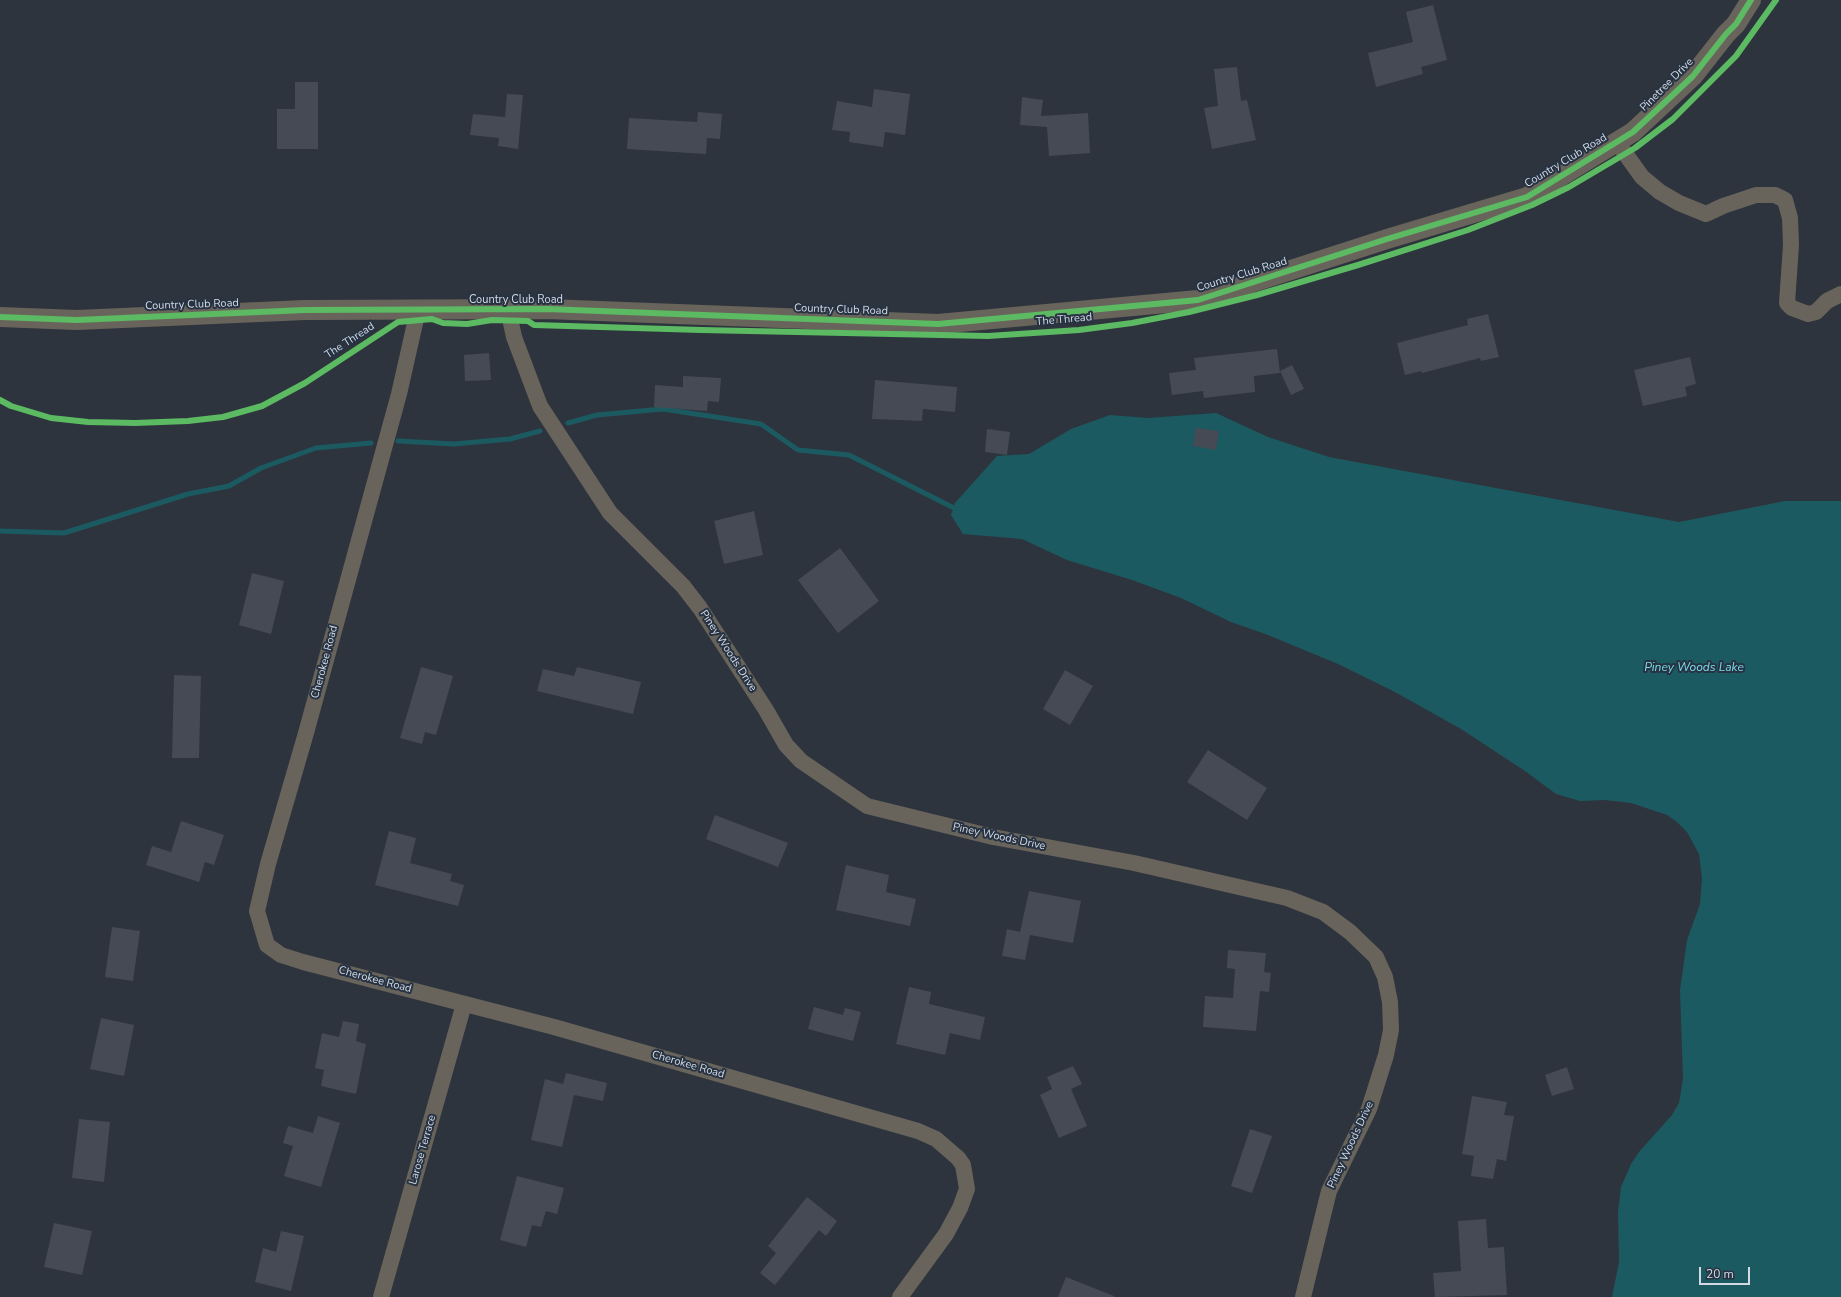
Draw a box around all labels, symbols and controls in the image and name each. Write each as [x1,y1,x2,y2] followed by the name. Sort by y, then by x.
[1638,56,1696,114] street label: Pinetree Drive
[1522,131,1610,191] street label: Country Club Road
[1195,255,1289,295] street label: Country Club Road
[469,293,563,307] street label: Country Club Road
[145,297,239,313] street label: Country Club Road
[794,302,888,318] street label: Country Club Road
[1035,311,1093,329] street label: The Thread
[323,320,377,362] street label: The Thread
[697,608,759,694] street label: Piney Woods Drive
[309,624,341,700] street label: Cherokee Road
[1644,661,1744,675] water label: Piney Woods Lake
[951,821,1047,853] street label: Piney Woods Drive
[337,964,413,996] street label: Cherokee Road
[650,1048,726,1082] street label: Cherokee Road
[1325,1099,1377,1191] street label: Piney Woods Drive
[407,1114,439,1186] street label: Larose Terrace
[1701,1259,1752,1285] scale bar
[1706,1266,1734,1282] text: 20 m

